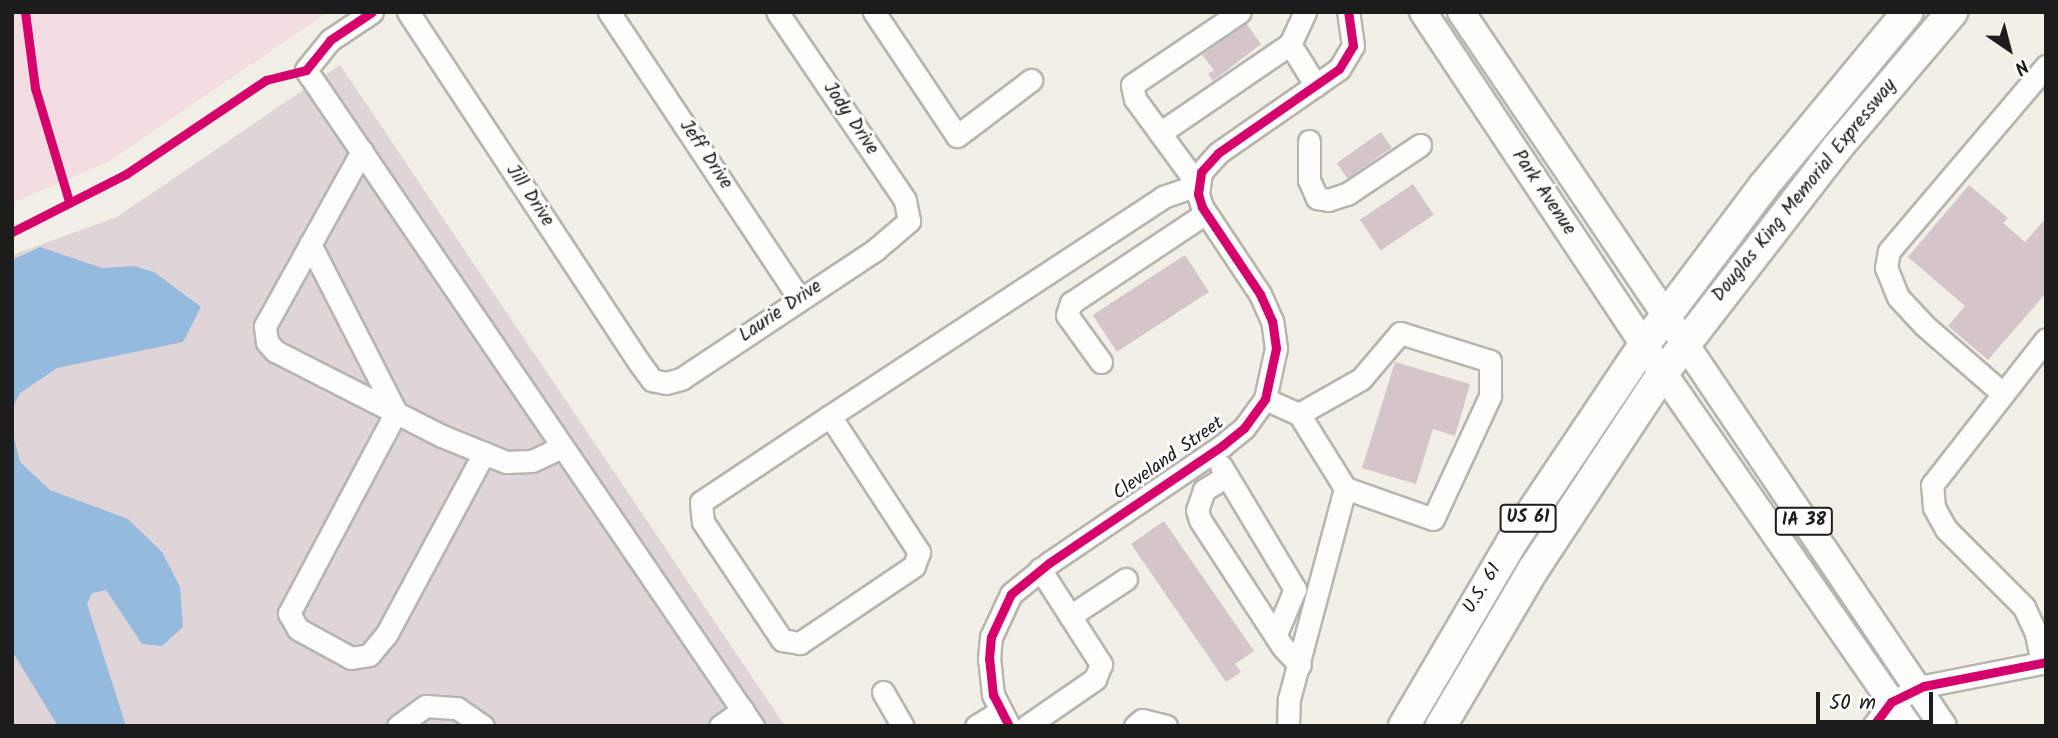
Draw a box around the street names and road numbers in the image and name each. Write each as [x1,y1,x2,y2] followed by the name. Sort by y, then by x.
[1708,75,1902,307] street label: Douglas King Memorial Expressway
[817,78,883,160] street label: Jody Drive
[673,116,737,194] street label: Jeff Drive
[1506,146,1580,240] street label: Park Avenue
[500,161,558,231] street label: Jill Drive
[735,276,827,348] street label: Laurie Drive
[1109,412,1229,506] street label: Cleveland Street
[1498,504,1558,532] road number: US 61
[1774,506,1834,536] road number: IA 38
[1459,560,1507,618] street label: U.S. 61

